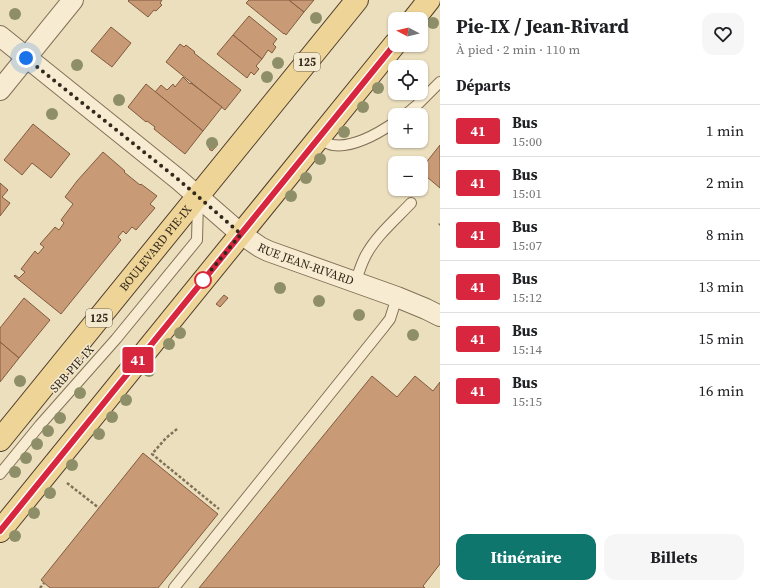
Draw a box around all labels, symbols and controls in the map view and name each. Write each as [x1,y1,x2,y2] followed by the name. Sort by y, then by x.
[388,12,428,52] north arrow
[388,12,428,196] map controls
[456,13,629,39] text: Pie-IX / Jean-Rivard
[702,13,744,55] button: heart
[456,41,580,58] text: À pied · 2 min · 110 m
[16,48,36,68] your location
[294,53,320,71] road number: 125
[388,60,428,100] button: locate
[456,75,511,96] text: Départs
[388,108,428,148] button: +
[512,112,538,133] text: Bus
[706,120,744,141] text: 1 min
[470,121,486,141] text: 41
[512,133,542,150] text: 15:00
[388,156,428,196] button: −
[512,164,538,185] text: Bus
[706,172,744,193] text: 2 min
[470,173,486,193] text: 41
[512,185,542,202] text: 15:01
[116,202,196,295] street label: BOULEVARD PIE-IX
[512,216,538,237] text: Bus
[706,224,744,245] text: 8 min
[470,225,486,245] text: 41
[512,237,542,254] text: 15:07
[255,239,356,289] street label: RUE JEAN-RIVARD
[512,268,538,289] text: Bus
[194,271,212,289] unlabelled marker
[698,276,744,297] text: 13 min
[470,277,486,297] text: 41
[512,289,542,306] text: 15:12
[86,309,112,327] road number: 125
[512,320,538,341] text: Bus
[698,328,744,349] text: 15 min
[470,329,486,349] text: 41
[512,341,542,358] text: 15:14
[46,342,98,396] street label: SRB PIE-IX
[120,347,156,373] line badge: 41
[130,350,146,370] text: 41
[512,372,538,393] text: Bus
[698,380,744,401] text: 16 min
[470,381,486,401] text: 41
[512,393,542,410] text: 15:15
[456,534,596,580] button: Itinéraire
[604,534,744,580] button: Billets

